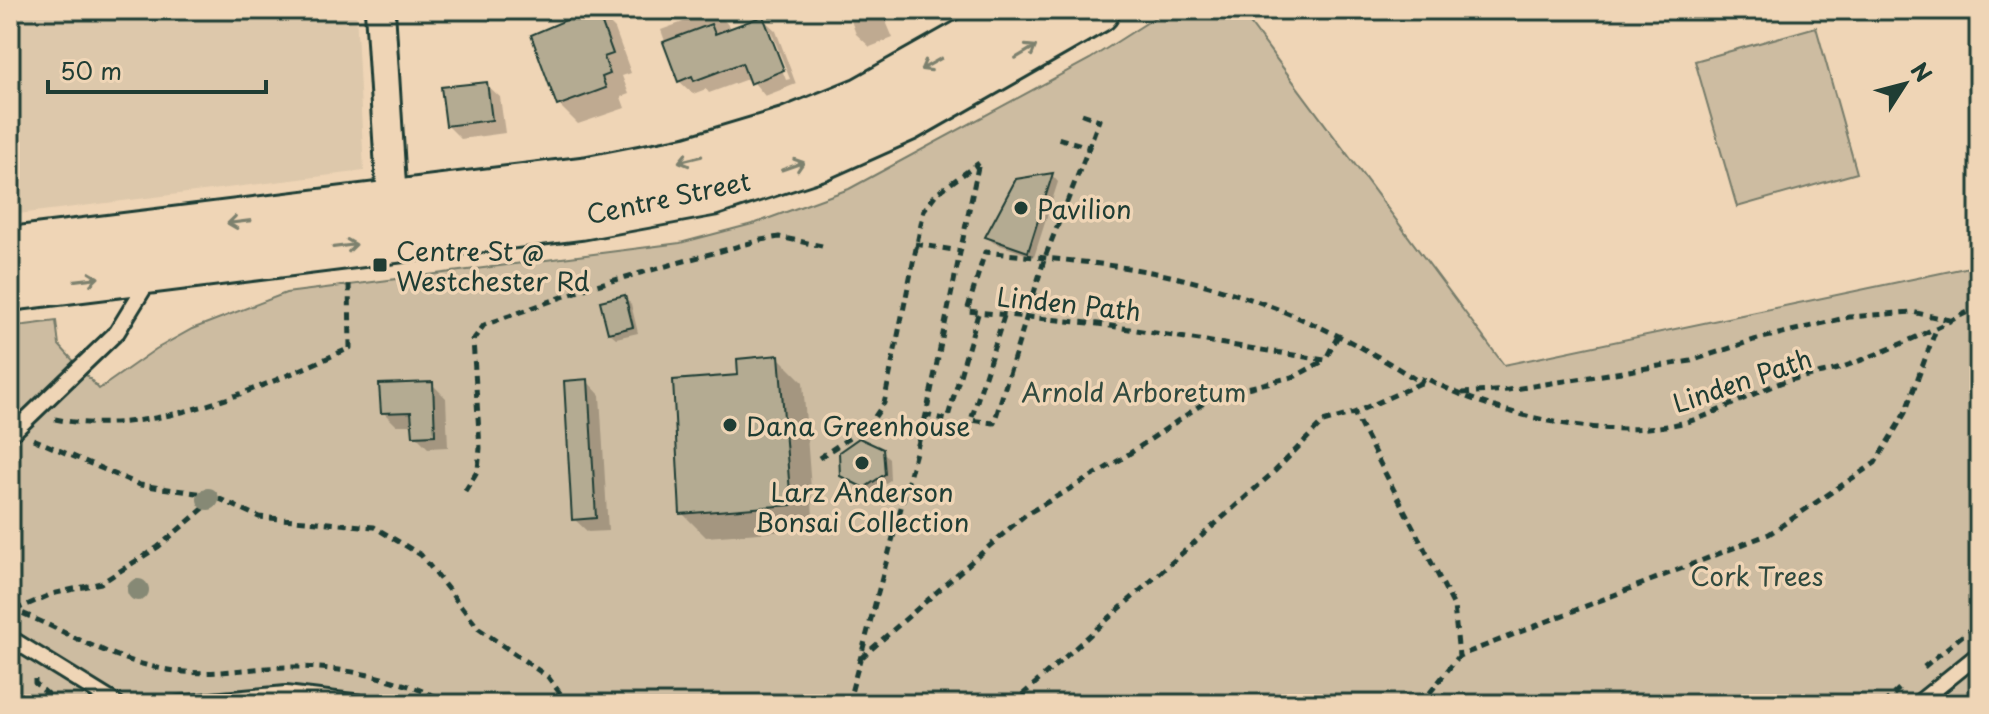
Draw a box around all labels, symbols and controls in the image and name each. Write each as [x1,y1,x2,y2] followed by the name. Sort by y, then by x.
[48,44,266,94] scale bar
[1014,44,1037,60] one-way arrow
[1865,44,1945,124] north arrow
[60,52,122,88] text: 50 m
[1904,55,1941,88] text: N
[920,56,943,72] one-way arrow
[678,152,704,167] one-way arrow
[780,158,805,173] one-way arrow
[582,161,754,233] street label: Centre Street
[1037,189,1132,228] place label: Pavilion
[1012,199,1030,217] marker: Pavilion
[226,214,253,229] one-way arrow
[396,231,590,300] place label: Centre St @ Westchester Rd
[332,239,358,254] one-way arrow
[371,256,389,274] marker: Centre St @ Westchester Rd
[74,271,100,286] one-way arrow
[995,276,1143,330] street label: Linden Path
[1667,338,1817,422] street label: Linden Path
[1021,372,1247,411] park label: Arnold Arboretum
[746,406,970,445] place label: Dana Greenhouse
[721,416,739,434] marker: Dana Greenhouse
[853,454,871,472] marker: Larz Anderson Bonsai Collection
[755,472,969,541] place label: Larz Anderson Bonsai Collection
[1690,556,1824,595] park label: Cork Trees

